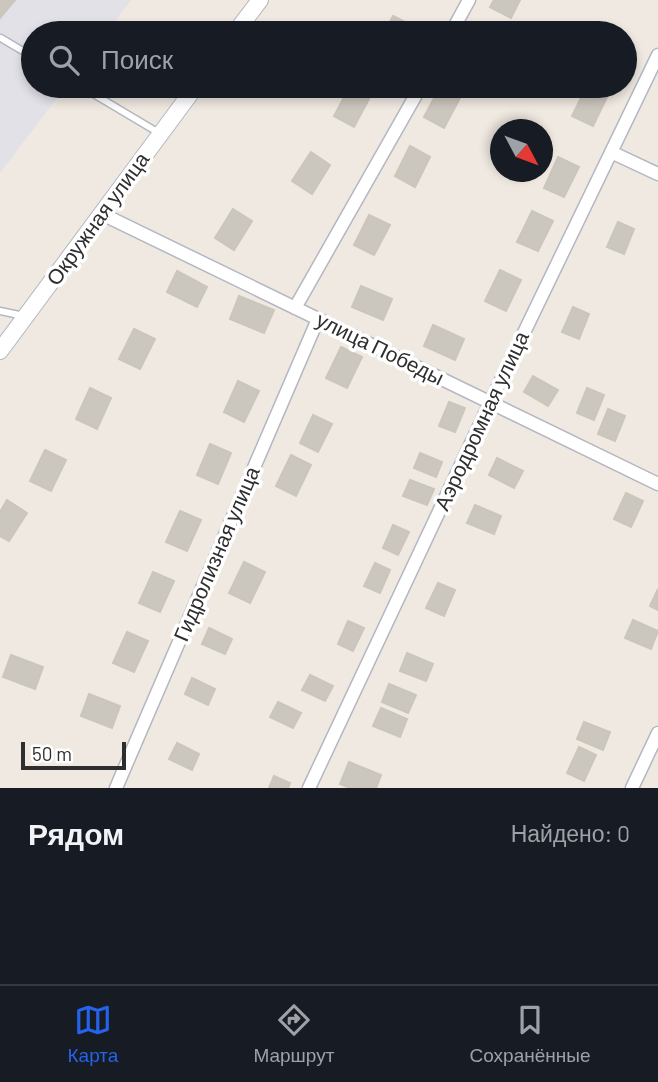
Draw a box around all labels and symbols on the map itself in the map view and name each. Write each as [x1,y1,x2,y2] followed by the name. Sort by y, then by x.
[490,119,553,182] north arrow
[40,146,154,290] street label: Окружная улица
[313,306,449,389] street label: улица Победы
[428,327,533,514] street label: Аэродромная улица
[168,462,264,644] street label: Гидролизная улица
[21,739,126,771] scale bar

